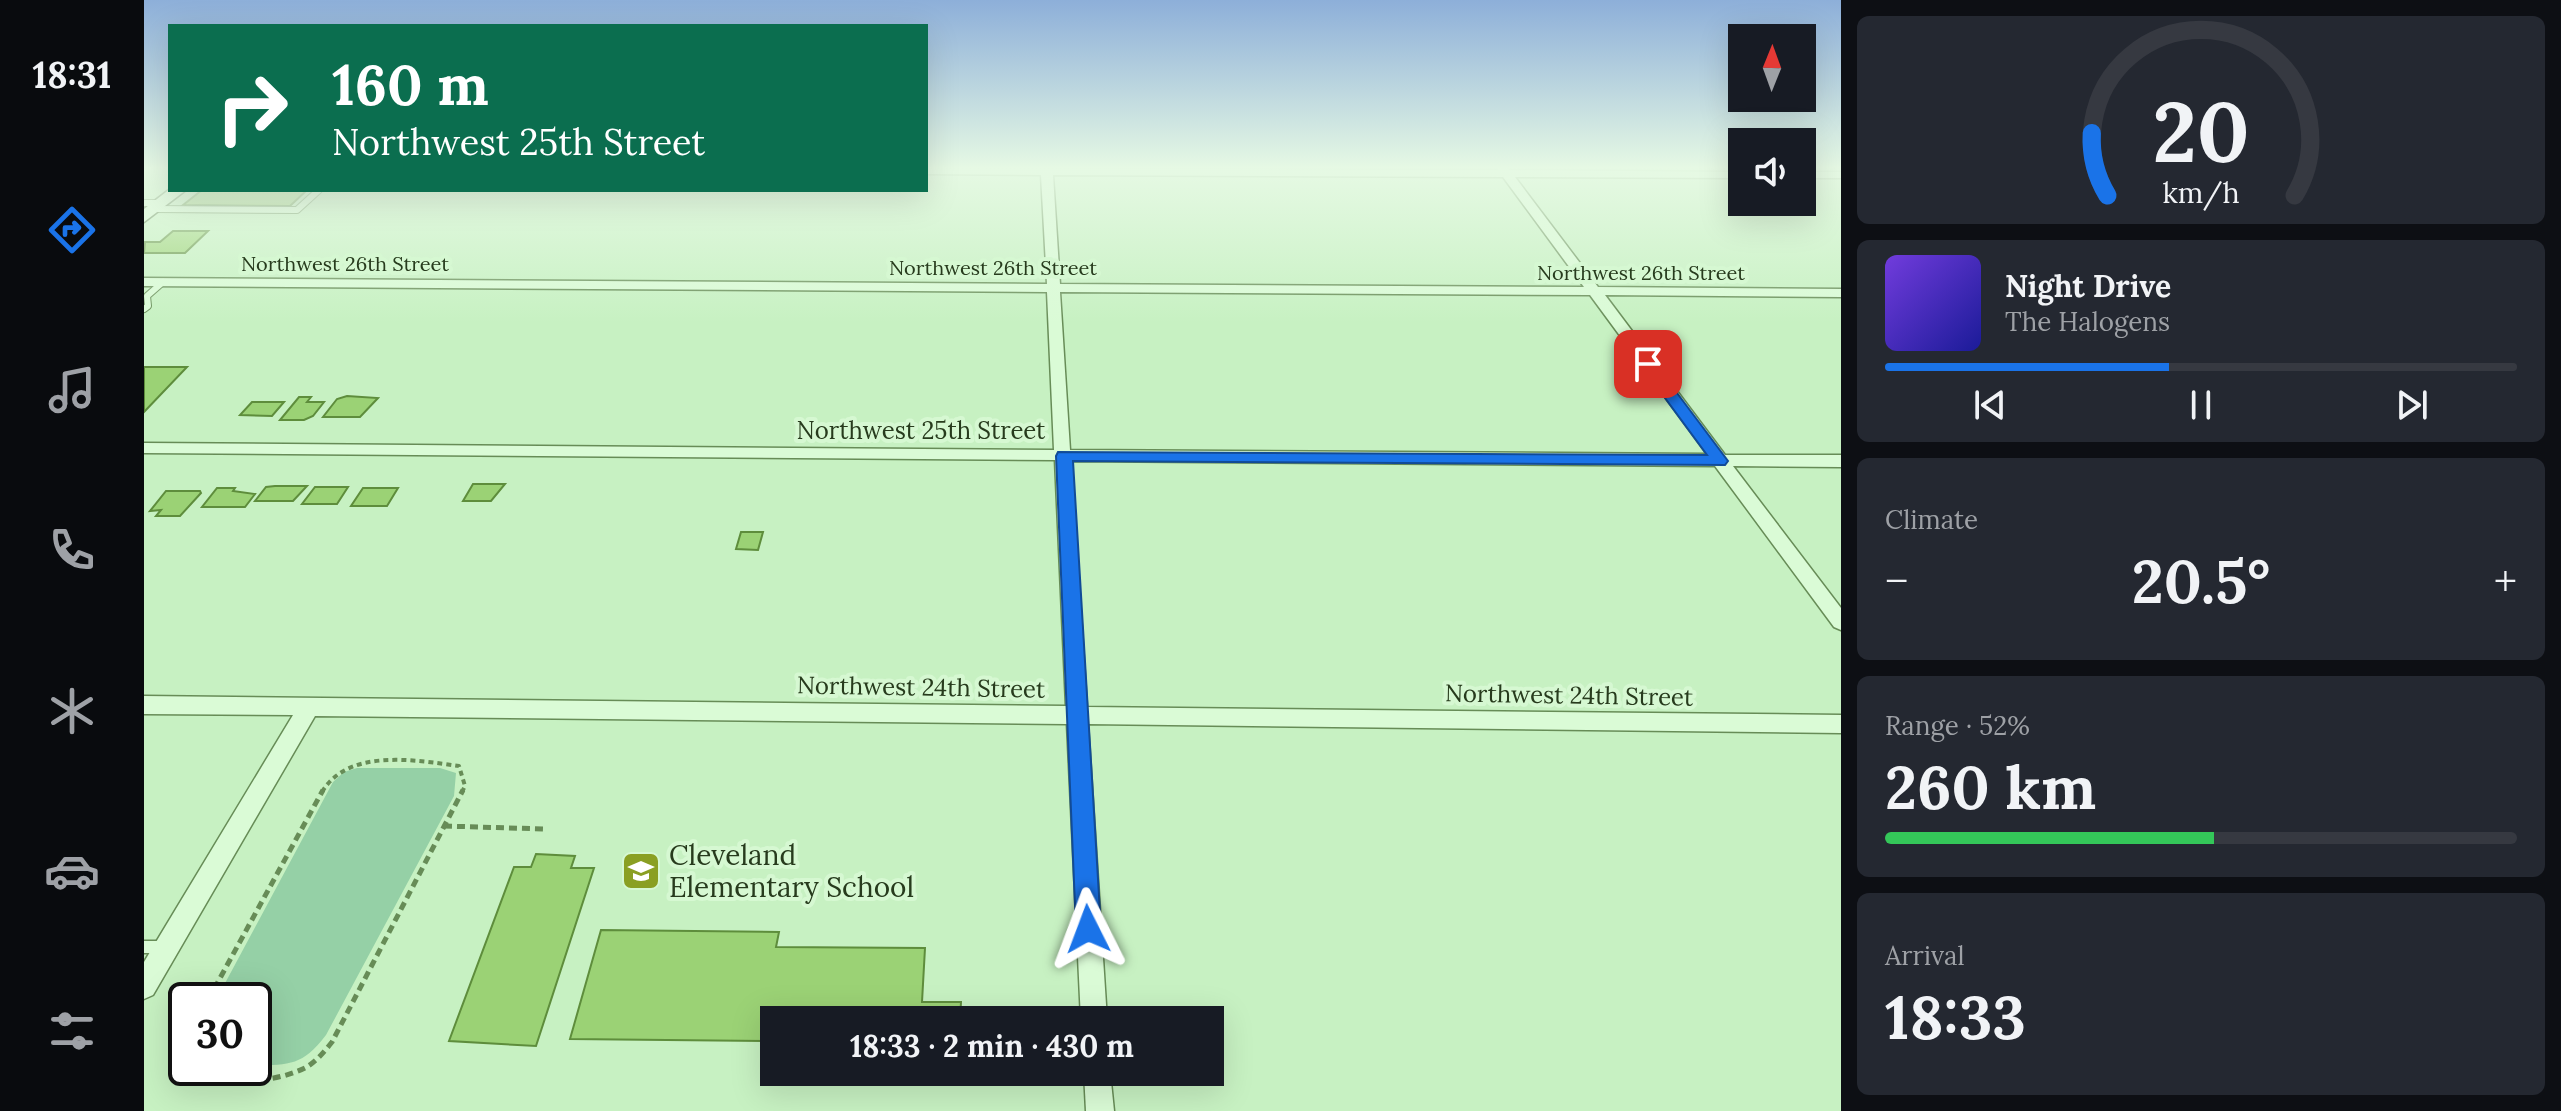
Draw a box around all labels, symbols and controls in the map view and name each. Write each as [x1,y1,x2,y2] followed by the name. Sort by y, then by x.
[1728,24,1816,112] north arrow
[1728,24,1816,216] map controls
[332,49,489,120] text: 160 m
[33,52,111,98] text: 18:31
[200,56,304,160] icon: right
[2152,78,2250,185] text: 20
[332,119,705,165] text: Northwest 25th Street
[1728,128,1816,216] button: sound
[2162,174,2240,211] text: km/h
[44,202,100,258] icon: directions
[241,251,449,276] street label: Northwest 26th Street
[889,255,1097,280] street label: Northwest 26th Street
[1537,260,1745,285] street label: Northwest 26th Street
[2005,267,2171,305] text: Night Drive
[2005,305,2170,338] text: The Halogens
[1614,330,1682,398] pin
[1626,342,1670,386] icon: arrive
[44,362,100,418] icon: music
[1968,383,2012,427] icon: previous
[2179,383,2223,427] icon: pause
[2390,383,2434,427] icon: next
[797,415,1046,446] street label: Northwest 25th Street
[1885,503,1978,536] text: Climate
[44,522,100,578] icon: phone
[2132,543,2270,619] text: 20.5°
[1885,553,1908,609] text: −
[2494,553,2517,609] text: +
[797,669,1046,705] street label: Northwest 24th Street
[1445,677,1694,713] street label: Northwest 24th Street
[44,683,100,739] icon: climate
[1885,709,2030,742] text: Range · 52%
[1885,749,2096,825] text: 260 km
[669,837,914,905] place label: Cleveland Elementary School
[44,843,100,899] icon: car
[620,850,662,892] school or university icon: Cleveland Elementary School
[1046,887,1130,971] position arrow
[1885,939,1964,972] text: Arrival
[1885,979,2026,1055] text: 18:33
[168,982,272,1086] speed limit sign: 30
[44,1003,100,1059] icon: filters
[850,1027,1134,1065] text: 18:33 · 2 min · 430 m

